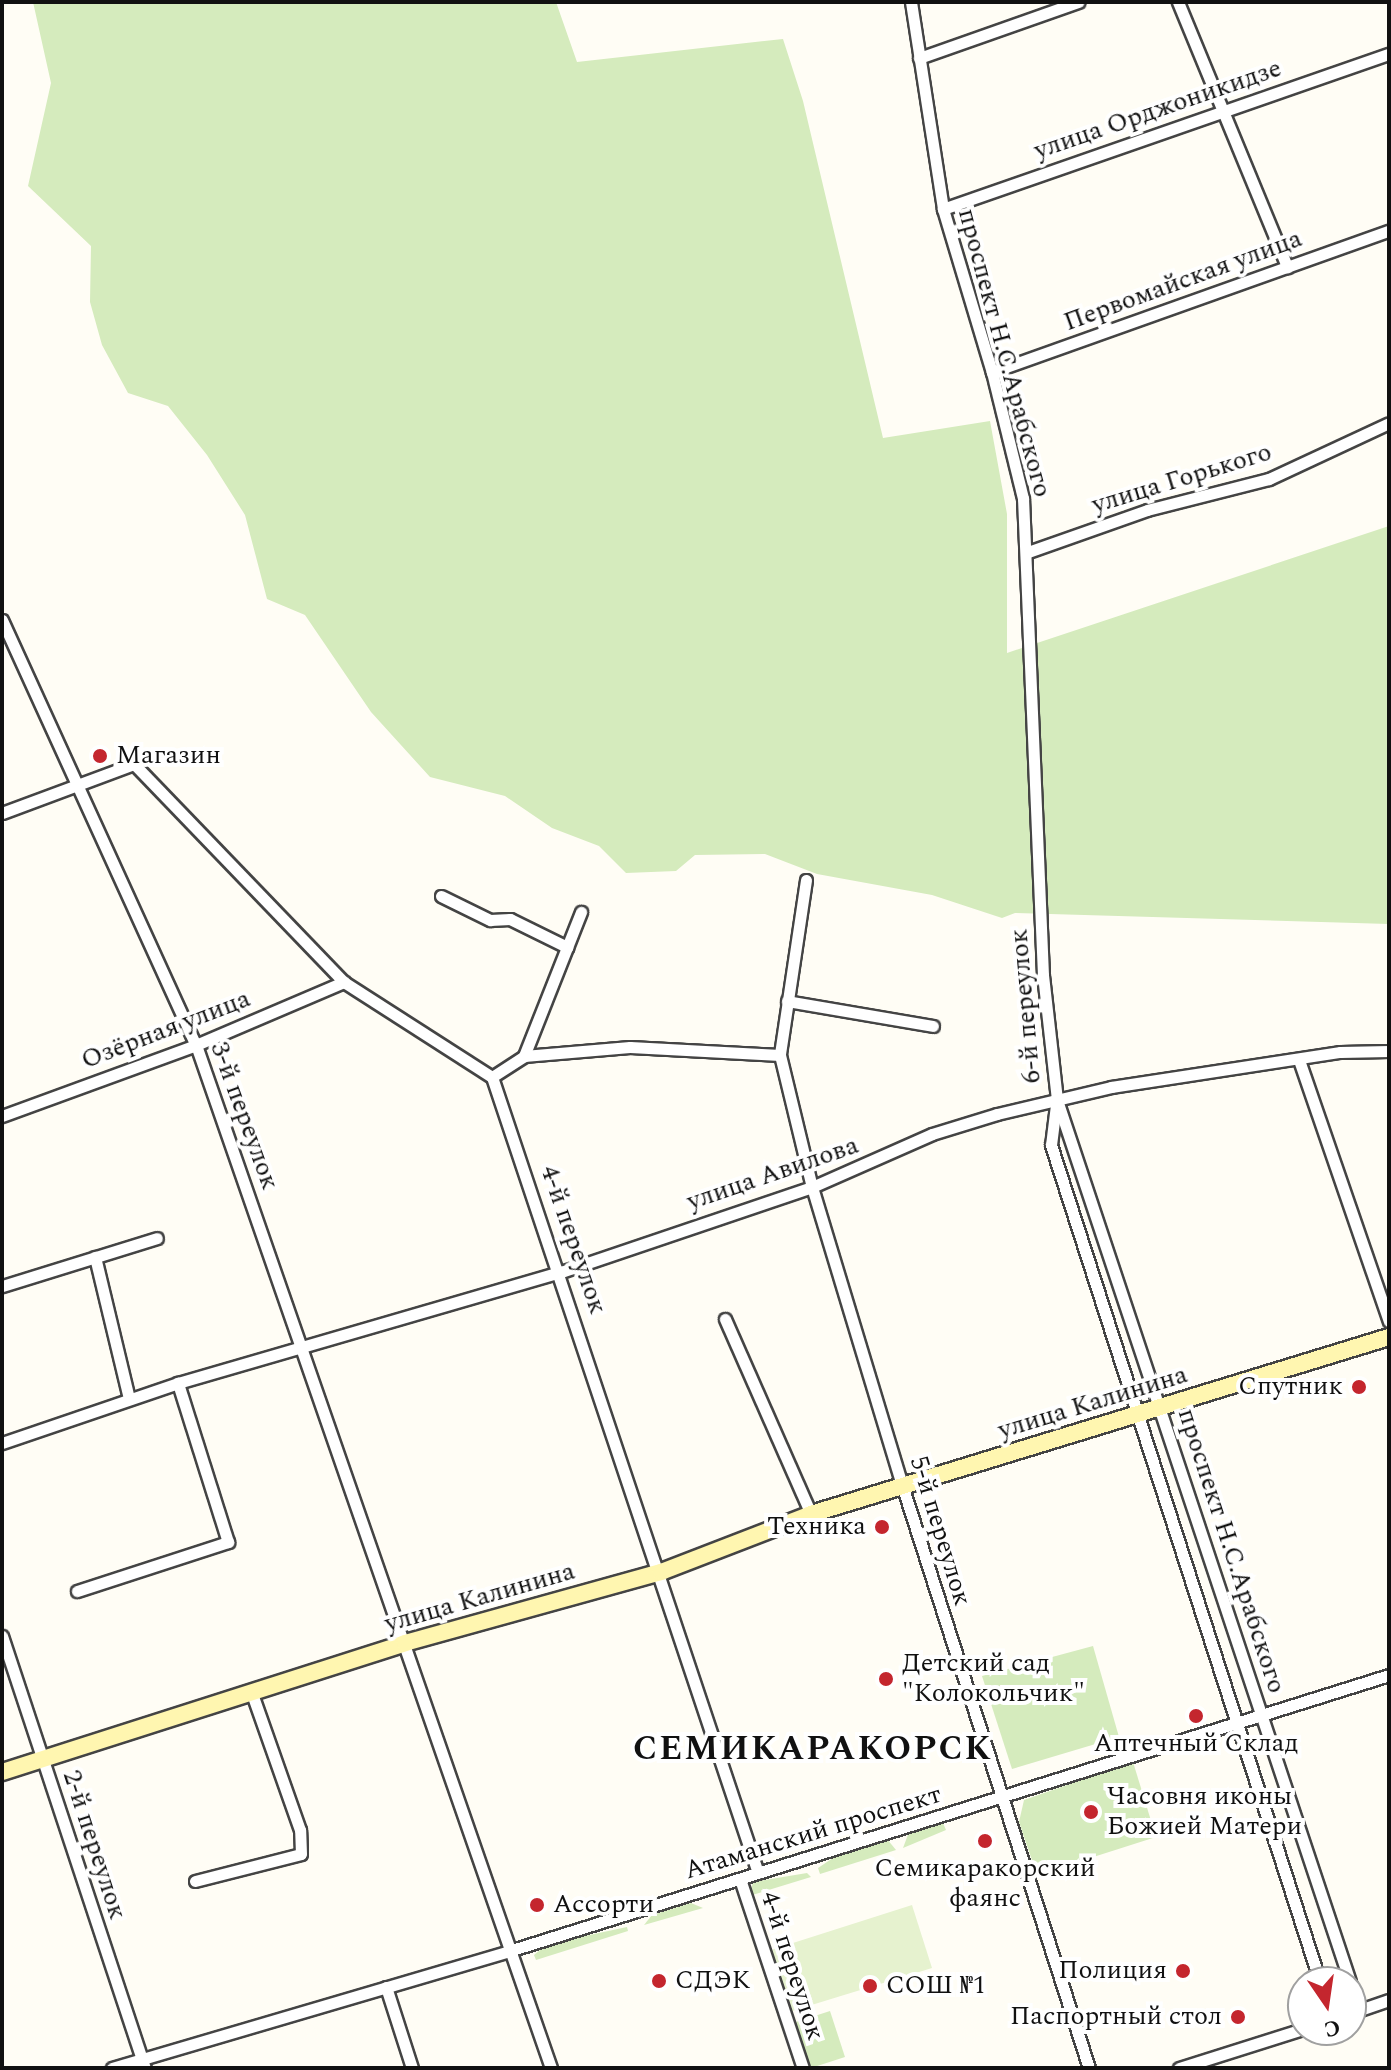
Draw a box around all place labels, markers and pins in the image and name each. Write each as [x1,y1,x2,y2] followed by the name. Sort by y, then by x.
[116,740,221,772] place label: Магазин
[91,747,109,765] marker: Магазин
[1238,1371,1343,1403] place label: Спутник
[1350,1378,1368,1396] marker: Спутник
[767,1511,866,1543] place label: Техника
[873,1518,891,1536] marker: Техника
[902,1648,1085,1710] place label: Детский сад "Колокольчик"
[877,1670,895,1688] marker: Детский сад "Колокольчик"
[1187,1707,1205,1725] marker: Аптечный Склад
[1094,1728,1298,1760] place label: Аптечный Склад
[1107,1781,1302,1842] place label: Часовня иконы Божией Матери
[1082,1803,1100,1821] marker: Часовня иконы Божией Матери
[976,1832,994,1850] marker: Семикаракорский фаянс
[874,1853,1096,1914] place label: Семикаракорский фаянс
[553,1889,654,1921] place label: Ассорти
[528,1896,546,1914] marker: Ассорти
[1058,1955,1167,1987] place label: Полиция
[1174,1962,1192,1980] marker: Полиция
[675,1965,751,1997] place label: СДЭК
[886,1970,986,2002] place label: СОШ №1
[650,1972,668,1990] marker: СДЭК
[861,1977,879,1995] marker: СОШ №1
[1010,2001,1222,2033] place label: Паспортный стол
[1229,2008,1247,2026] marker: Паспортный стол

